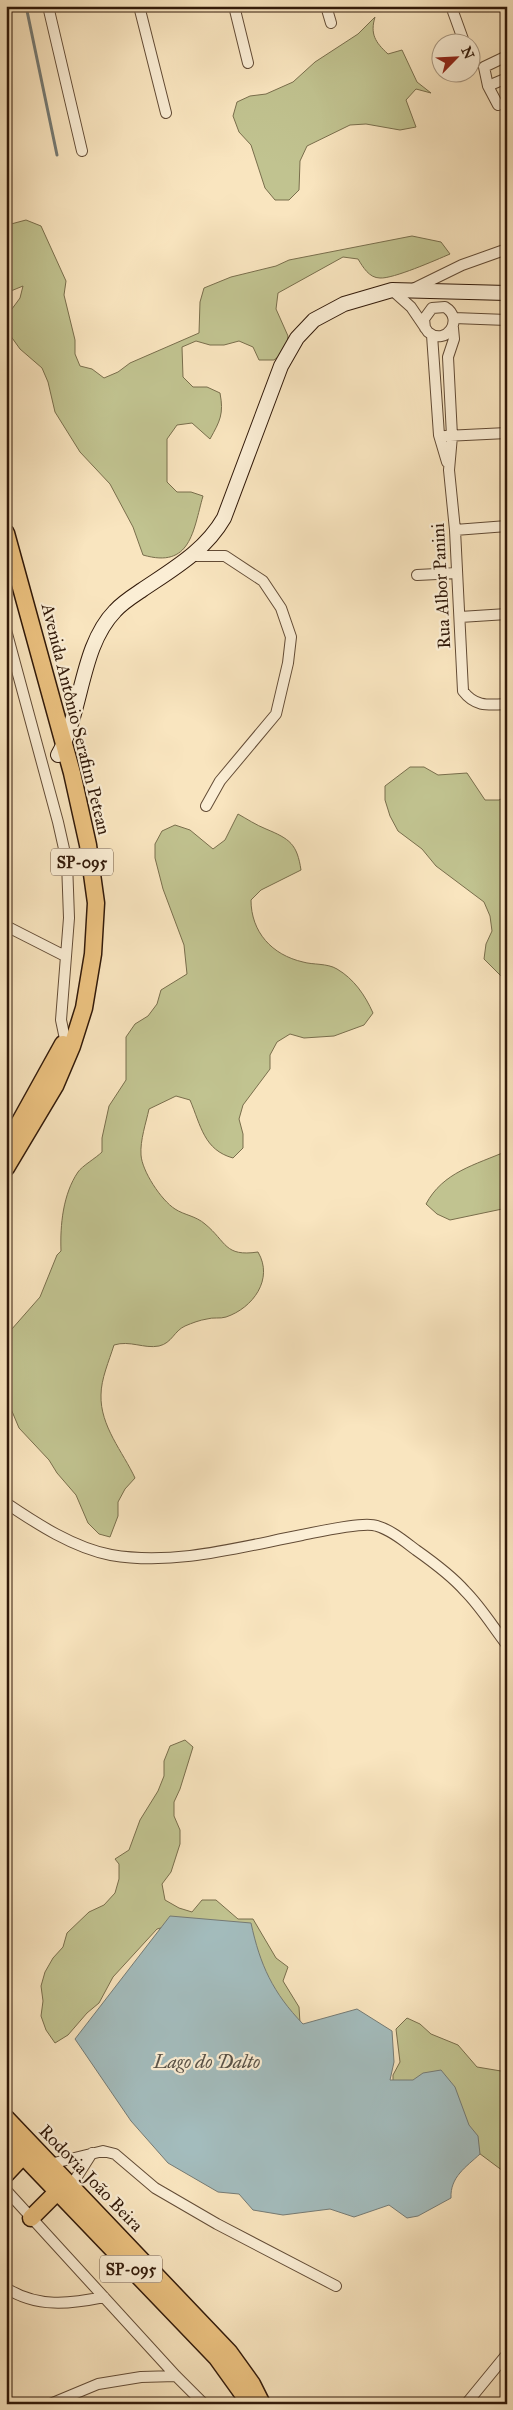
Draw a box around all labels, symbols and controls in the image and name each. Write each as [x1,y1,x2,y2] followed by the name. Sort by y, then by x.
[430,32,480,82] north arrow
[457,44,478,62] text: N
[427,522,455,650] street label: Rua Albor Panini
[36,600,115,837] street label: Avenida Antônio Serafim Petean
[51,849,113,876] road number: SP-095
[153,2050,260,2073] water label: Lago do Dalto
[34,2120,148,2237] street label: Rodovia João Beira
[100,2256,162,2282] road number: SP-095

